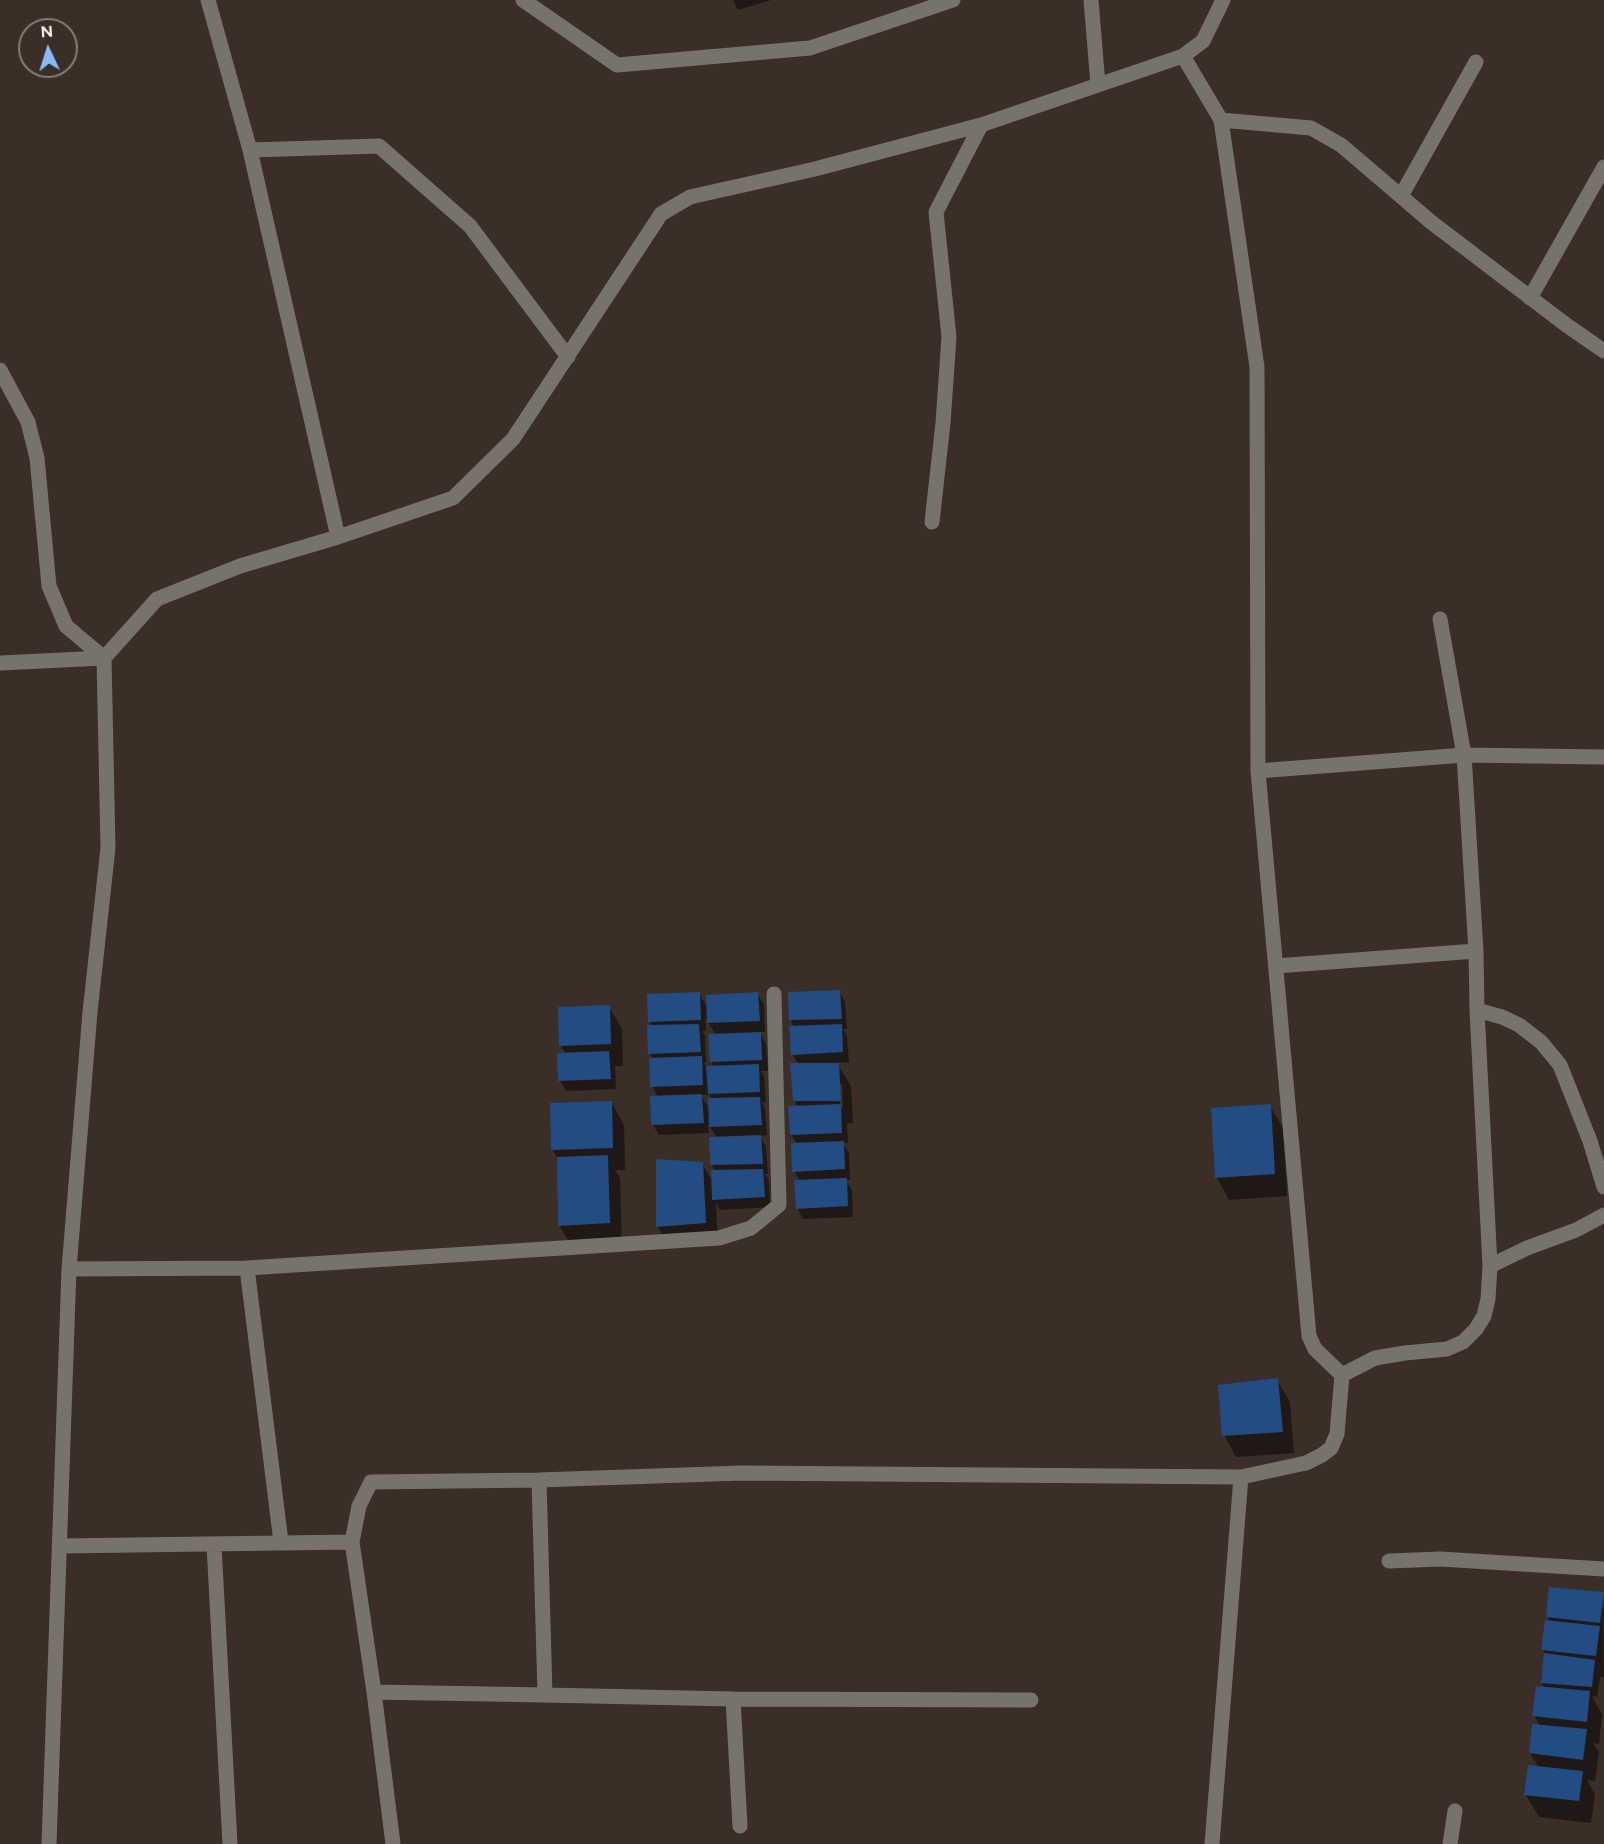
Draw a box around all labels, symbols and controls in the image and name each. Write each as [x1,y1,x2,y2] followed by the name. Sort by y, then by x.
[18,18,78,78] north arrow
[40,22,54,41] text: N

